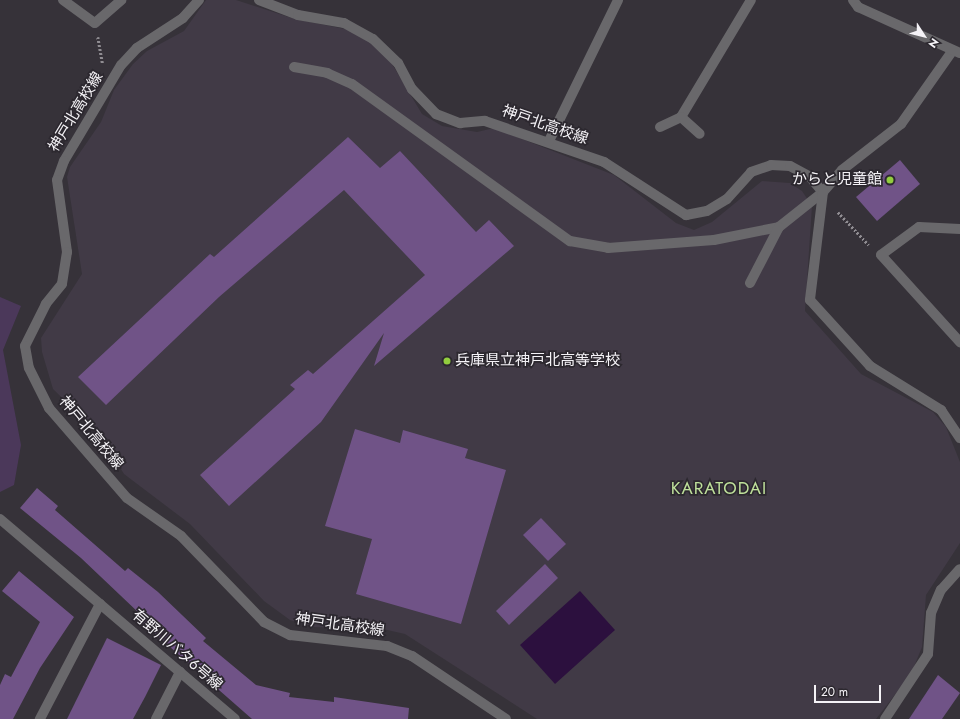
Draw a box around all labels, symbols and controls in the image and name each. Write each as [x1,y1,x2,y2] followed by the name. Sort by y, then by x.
[904,16,944,56] north arrow
[925,35,943,51] text: N
[45,69,107,155] street label: 神戸北高校線
[500,102,590,148] street label: 神戸北高校線
[792,171,882,189] place label: からと児童館
[885,175,895,185] marker: からと児童館
[455,352,620,370] place label: 兵庫県立神戸北高等学校
[442,356,452,366] marker: 兵庫県立神戸北高等学校
[55,393,127,473] street label: 神戸北高校線
[671,479,767,499] district label: KARATODAI
[128,606,226,694] street label: 有野川バタ６号線
[294,610,386,640] street label: 神戸北高校線
[816,677,883,703] scale bar
[821,683,848,701] text: 20 m

